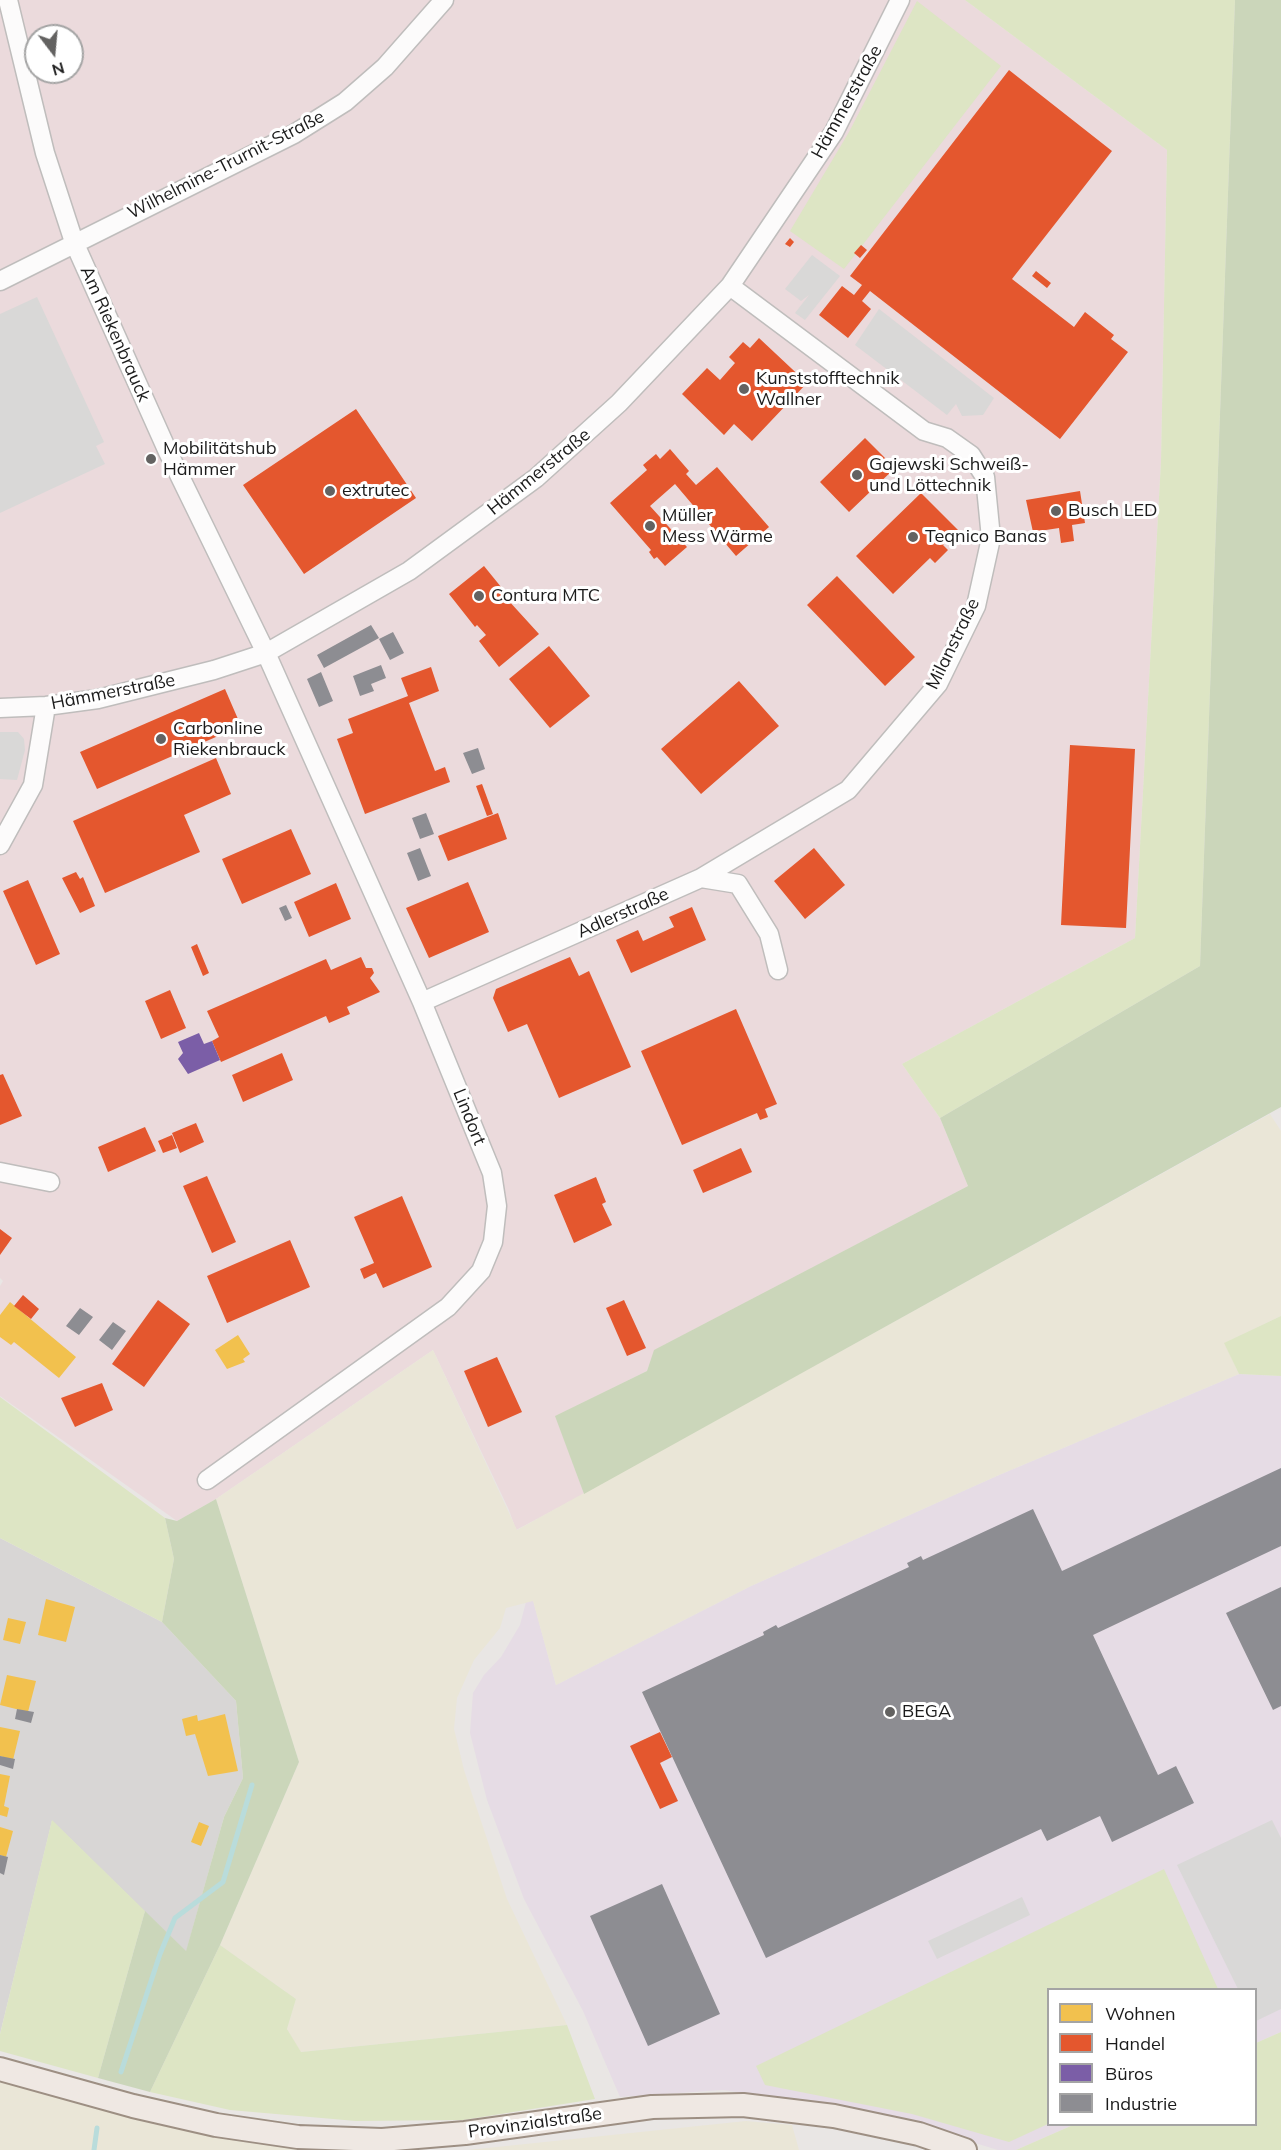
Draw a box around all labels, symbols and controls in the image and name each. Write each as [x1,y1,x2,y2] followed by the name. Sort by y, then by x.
[24,24,84,84] north arrow
[807,42,887,162] street label: Hämmerstraße
[50,58,67,81] text: N
[124,106,328,224] street label: Wilhelmine-Trurnit-Straße
[75,263,155,405] street label: Am Riekenbrauck
[756,368,900,410] place label: Kunststofftechnik Wallner
[737,382,751,396] marker: Kunststofftechnik Wallner
[483,424,595,520] street label: Hämmerstraße
[163,438,276,480] place label: Mobilitätshub Hämmer
[144,452,158,466] marker: Mobilitätshub Hämmer
[869,454,1029,496] place label: Gajewski Schweiß- und Löttechnik
[850,468,864,482] marker: Gajewski Schweiß- und Löttechnik
[342,480,409,502] place label: extrutec
[323,484,337,498] marker: extrutec
[1068,500,1158,522] place label: Busch LED
[1049,504,1063,518] marker: Busch LED
[662,505,773,548] place label: Müller Mess Wärme
[643,519,657,533] marker: Müller Mess Wärme
[925,526,1047,548] place label: Teqnico Banas
[906,530,920,544] marker: Teqnico Banas
[491,585,600,607] place label: Contura MTC
[472,589,486,603] marker: Contura MTC
[922,595,984,693] street label: Milanstraße
[49,669,177,715] street label: Hämmerstraße
[173,718,286,760] place label: Carbonline Riekenbrauck
[154,732,168,746] marker: Carbonline Riekenbrauck
[574,883,672,943] street label: Adlerstraße
[448,1086,490,1148] street label: Lindort
[902,1701,951,1723] place label: BEGA
[883,1705,897,1719] marker: BEGA
[1047,1988,1257,2126] legend
[1105,2002,1176,2025] text: Wohnen
[1105,2032,1165,2055] text: Handel
[1105,2062,1153,2085] text: Büros
[1105,2092,1177,2115] text: Industrie
[467,2103,603,2143] street label: Provinzialstraße

